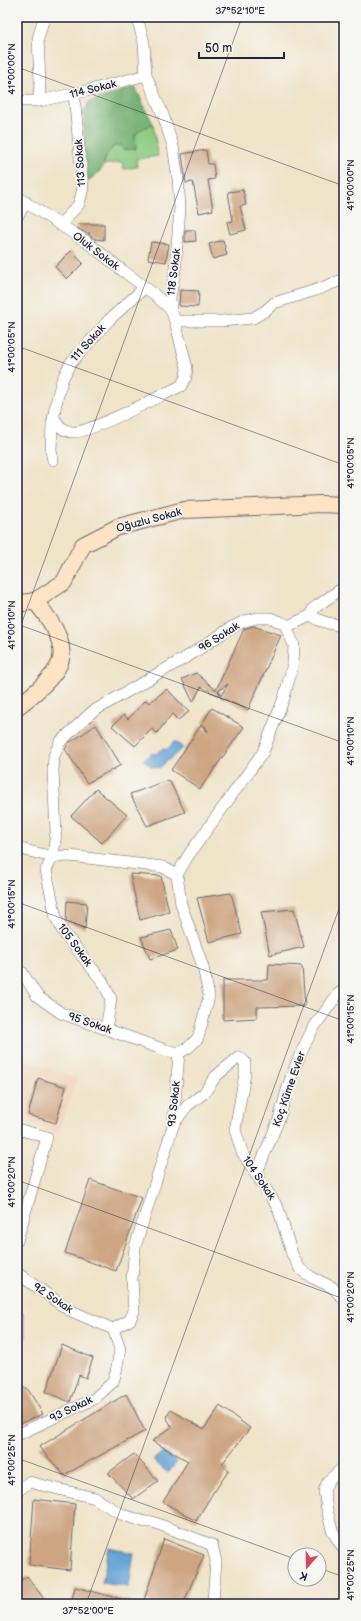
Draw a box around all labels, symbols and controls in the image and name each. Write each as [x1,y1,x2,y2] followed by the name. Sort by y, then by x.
[215,5,265,17] text: 37°52'10"E
[199,34,284,60] scale bar
[205,41,232,56] text: 50 m
[6,43,18,95] text: 41°00'00"N
[68,77,118,101] street label: 114 Sokak
[72,138,88,187] street label: 113 Sokak
[345,159,357,211] text: 41°00'00"N
[70,229,122,273] street label: Oluk Sokak
[165,247,183,296] street label: 118 Sokak
[6,321,18,373] text: 41°00'05"N
[68,321,108,364] street label: 111 Sokak
[345,437,357,489] text: 41°00'05"N
[115,505,184,535] street label: Oğuzlu Sokak
[6,600,18,650] text: 41°00'10"N
[196,619,242,655] street label: 96 Sokak
[345,716,357,766] text: 41°00'10"N
[6,879,18,929] text: 41°00'15"N
[55,921,95,969] street label: 105 Sokak
[345,994,357,1044] text: 41°00'15"N
[67,1010,114,1037] street label: 95 Sokak
[270,1049,308,1129] street label: Koç Küme Evler
[165,1080,183,1127] street label: 93 Sokak
[240,1154,279,1203] street label: 104 Sokak
[6,1156,18,1208] text: 41°00'20"N
[345,1271,357,1323] text: 41°00'20"N
[31,1280,76,1316] street label: 92 Sokak
[48,1393,95,1425] street label: 93 Sokak
[6,1434,18,1486] text: 41°00'25"N
[287,1547,327,1587] north arrow
[345,1549,357,1601] text: 41°00'25"N
[298,1568,309,1583] text: K
[62,1605,114,1617] text: 37°52'00"E

